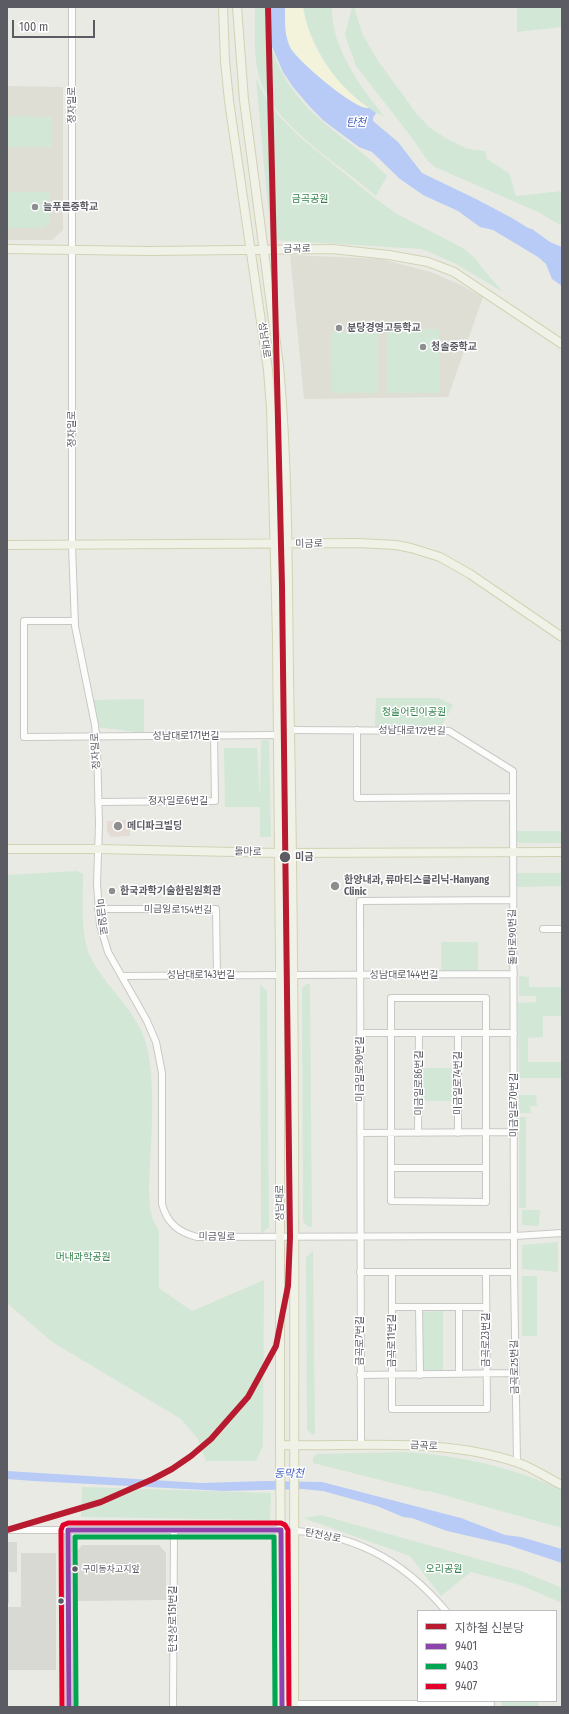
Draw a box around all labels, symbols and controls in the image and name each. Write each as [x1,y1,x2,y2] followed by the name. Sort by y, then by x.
[14,12,97,38] scale bar
[19,20,48,34] text: 100 m
[66,87,78,123] street label: 정자일로
[346,116,366,130] water label: 탄천
[292,193,328,205] park label: 금곡공원
[43,201,98,213] place label: 늘푸른중학교
[30,202,40,212] marker: 늘푸른중학교
[283,243,311,255] street label: 금곡로
[255,321,273,359] street label: 성남대로
[347,322,421,334] place label: 분당경영고등학교
[334,323,344,333] marker: 분당경영고등학교
[431,341,477,353] place label: 청솔중학교
[418,342,428,352] marker: 청솔중학교
[66,411,78,447] street label: 정자일로
[295,538,323,550] street label: 미금로
[382,706,446,718] park label: 청솔어린이공원
[378,724,446,738] street label: 성남대로172번길
[153,730,219,742] street label: 성남대로171번길
[89,732,103,770] street label: 정자일로
[148,795,208,807] street label: 정자일로6번길
[112,820,124,832] marker: 메디파크빌딩
[127,820,182,832] place label: 메디파크빌딩
[234,846,262,858] street label: 돌마로
[278,850,292,864] marker: 미금
[295,851,313,863] place label: 미금
[344,874,489,898] place label: 한양내과, 류마티스클리닉-Hanyang Clinic
[329,880,341,892] marker: 한양내과, 류마티스클리닉-Hanyang Clinic
[120,885,221,897] place label: 한국과학기술한림원회관
[107,886,117,896] marker: 한국과학기술한림원회관
[93,898,109,936] street label: 미금일로
[144,903,212,917] street label: 미금일로154번길
[507,909,519,965] street label: 돌마로90번길
[167,969,235,981] street label: 성남대로143번길
[370,969,438,981] street label: 성남대로144번길
[354,1036,366,1102] street label: 미금일로90번길
[413,1050,425,1116] street label: 미금일로86번길
[452,1051,464,1115] street label: 미금일로74번길
[508,1073,520,1137] street label: 미금일로70번길
[274,1185,286,1221] street label: 성남대로
[198,1231,236,1243] street label: 미금일로
[55,1251,111,1263] park label: 머내과학공원
[480,1313,492,1367] street label: 금곡로23번길
[386,1314,398,1368] street label: 금곡로11번길
[354,1316,366,1366] street label: 금곡로7번길
[509,1339,521,1395] street label: 금곡로25번길
[410,1440,438,1452] street label: 금곡로
[274,1467,304,1481] water label: 동막천
[304,1527,342,1545] street label: 탄천상로
[426,1563,462,1575] park label: 오리공원
[70,1564,80,1574] marker: 구미동차고지앞
[82,1564,140,1574] place label: 구미동차고지앞
[167,1585,179,1653] street label: 탄천상로151번길
[56,1596,66,1606] unlabelled marker
[417,1610,557,1702] legend
[455,1621,524,1635] text: 지하철 신분당
[455,1639,477,1653] text: 9401
[455,1659,478,1673] text: 9403
[455,1679,477,1693] text: 9407

